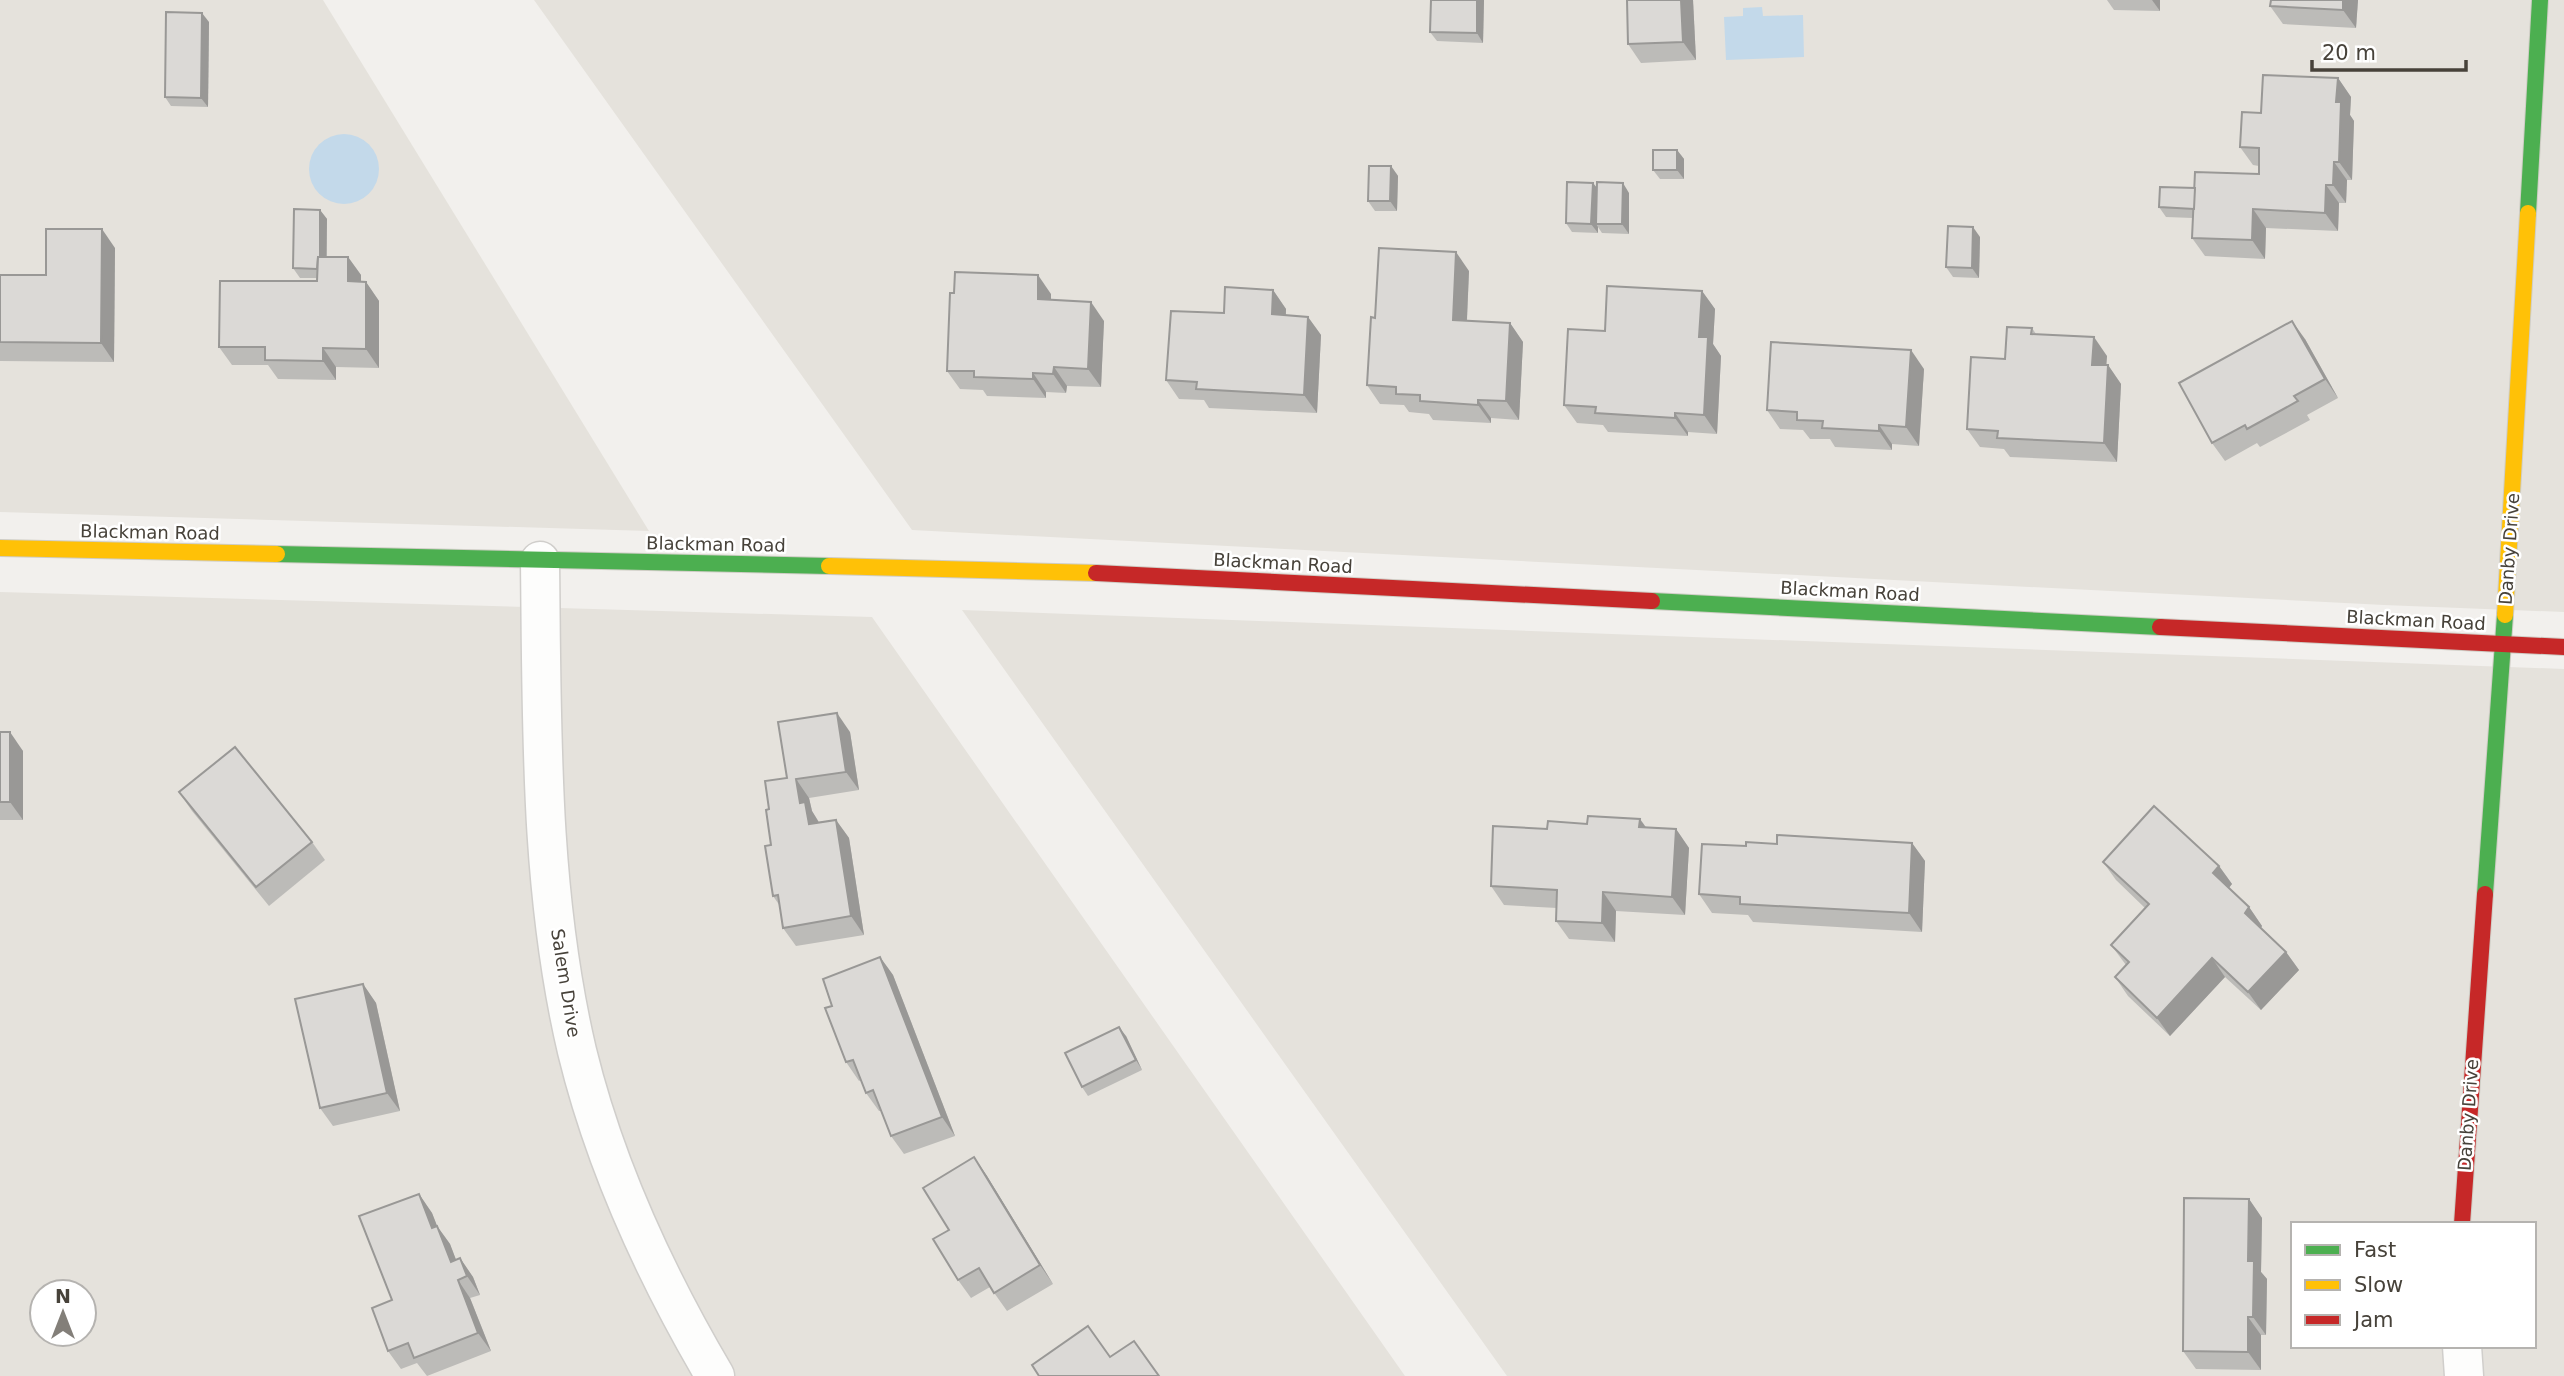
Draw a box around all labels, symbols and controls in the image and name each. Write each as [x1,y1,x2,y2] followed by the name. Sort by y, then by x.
[2312,28,2466,72] scale bar
[2322,41,2376,65] text: 20 m
[2495,492,2523,606] street label: Danby Drive
[80,520,220,544] street label: Blackman Road
[646,532,786,556] street label: Blackman Road
[1213,549,1353,577] street label: Blackman Road
[1780,577,1920,605] street label: Blackman Road
[2346,606,2486,634] street label: Blackman Road
[547,927,585,1039] street label: Salem Drive
[2454,1058,2482,1172] street label: Danby Drive
[2291,1222,2536,1348] legend
[2354,1238,2396,1262] text: Fast
[2354,1273,2403,1297] text: Slow
[28,1278,98,1348] north arrow
[55,1285,71,1307] text: N
[2352,1308,2394,1332] text: Jam

